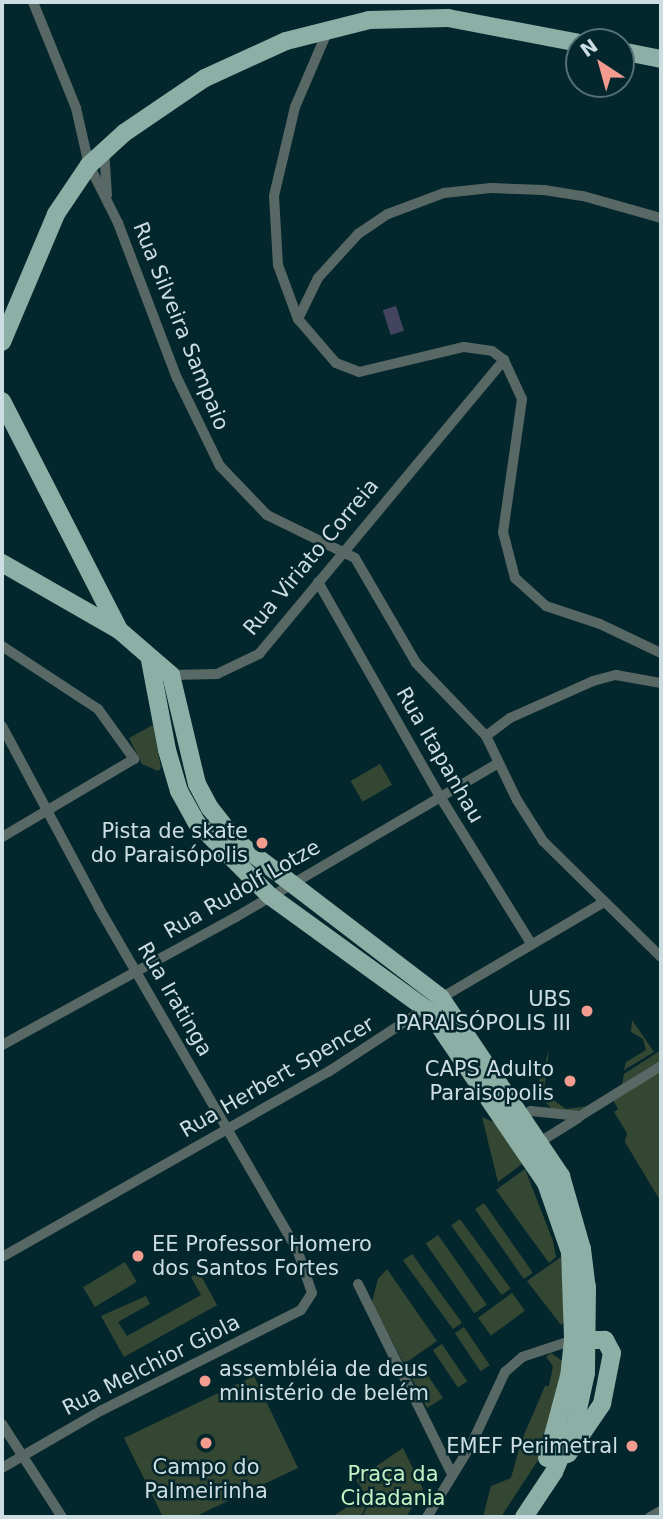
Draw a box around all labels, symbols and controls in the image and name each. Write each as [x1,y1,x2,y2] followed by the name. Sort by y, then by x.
[565,28,635,98] north arrow
[576,34,602,61] text: N
[128,218,234,434] street label: Rua Silveira Sampaio
[238,473,384,641] street label: Rua Viriato Correia
[391,683,489,827] street label: Rua Itapanhau
[91,818,248,868] place label: Pista de skate do Paraisópolis
[160,834,324,944] street label: Rua Rudolf Lotze
[254,835,270,851] marker: Pista de skate do Paraisópolis
[132,937,218,1061] street label: Rua Iratinga
[395,986,571,1036] place label: UBS PARAISÓPOLIS III
[577,1001,597,1021] marker: UBS PARAISÓPOLIS III
[176,1011,378,1143] street label: Rua Herbert Spencer
[425,1056,554,1106] place label: CAPS Adulto Paraisopolis
[560,1071,580,1091] marker: CAPS Adulto Paraisopolis
[152,1231,372,1281] place label: EE Professor Homero dos Santos Fortes
[130,1248,146,1264] marker: EE Professor Homero dos Santos Fortes
[58,1309,244,1421] street label: Rua Melchior Giola
[219,1356,429,1406] place label: assembléia de deus ministério de belém
[197,1373,213,1389] marker: assembléia de deus ministério de belém
[446,1433,618,1459] place label: EMEF Perimetral
[198,1435,214,1451] marker: Campo do Palmeirinha
[624,1438,640,1454] marker: EMEF Perimetral
[144,1454,268,1504] place label: Campo do Palmeirinha
[341,1461,445,1511] park label: Praça da Cidadania

